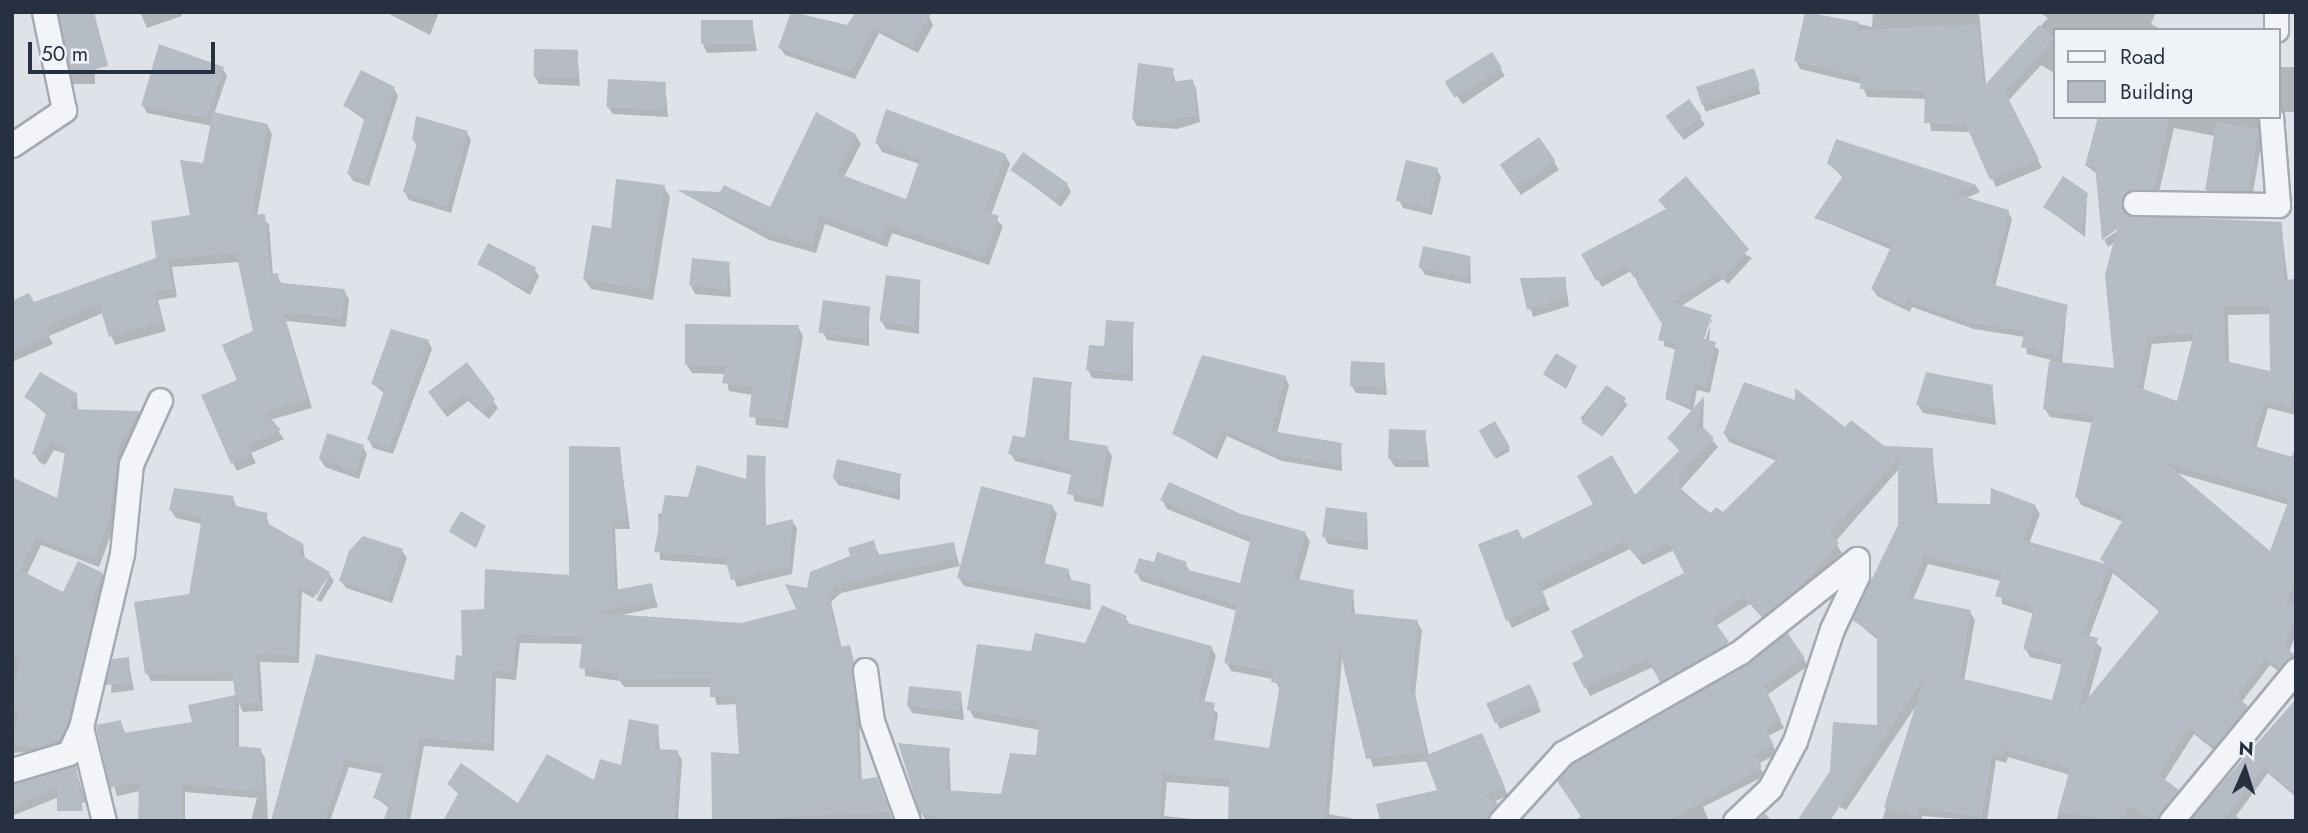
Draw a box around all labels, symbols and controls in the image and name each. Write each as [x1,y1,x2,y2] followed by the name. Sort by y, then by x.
[32,28,219,72] scale bar
[2052,28,2280,119] legend
[41,39,88,69] text: 50 m
[2120,42,2165,72] text: Road
[2120,77,2193,107] text: Building
[2210,735,2280,805] north arrow
[2238,735,2254,762] text: N

